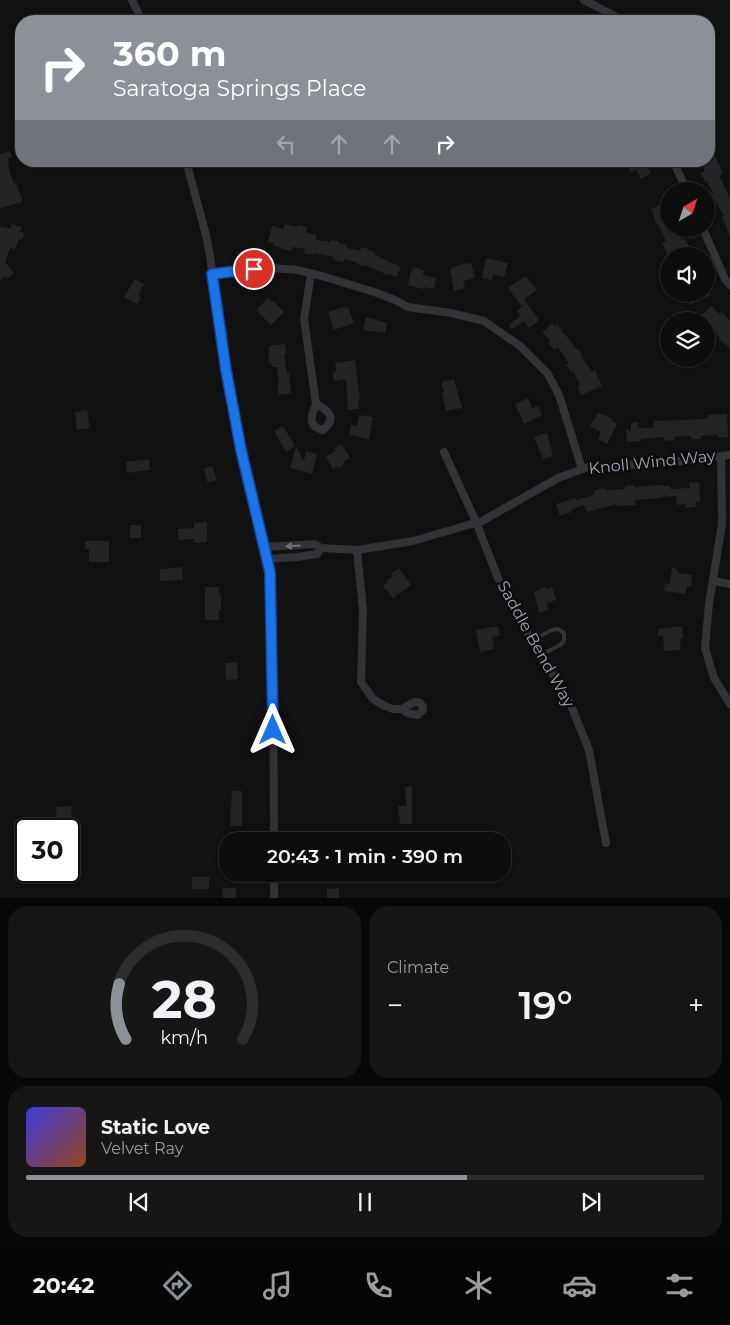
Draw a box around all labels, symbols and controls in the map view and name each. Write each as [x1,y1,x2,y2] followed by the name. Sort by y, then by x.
[113,32,226,75] text: 360 m
[30,35,95,100] icon: right
[113,75,366,102] text: Saratoga Springs Place
[272,130,300,158] icon: left
[325,130,353,158] icon: ahead
[378,130,406,158] icon: ahead
[431,130,459,158] icon: right
[660,182,715,238] north arrow
[660,182,715,367] map controls
[660,247,715,302] button: sound
[233,248,275,290] pin
[240,255,268,283] icon: arrive
[660,312,715,367] button: layers
[588,446,717,478] street label: Knoll Wind Way
[285,542,301,550] one-way arrow
[493,578,579,711] street label: Saddle Bend Way
[246,703,298,755] position arrow
[15,818,80,883] speed limit sign: 30
[267,845,463,868] text: 20:43 · 1 min · 390 m
[387,958,449,977] text: Climate
[152,968,217,1031] text: 28
[518,982,573,1029] text: 19°
[387,988,403,1022] text: −
[688,988,704,1022] text: +
[161,1027,208,1048] text: km/h
[101,1116,210,1139] text: Static Love
[101,1139,183,1158] text: Velvet Ray
[125,1188,153,1216] icon: previous
[351,1188,379,1216] icon: pause
[577,1188,605,1216] icon: next
[160,1268,195,1303] icon: directions
[260,1268,295,1303] icon: music
[361,1268,396,1303] icon: phone
[461,1268,496,1303] icon: climate
[562,1268,597,1303] icon: car
[662,1268,697,1303] icon: filters
[33,1272,95,1299] text: 20:42

